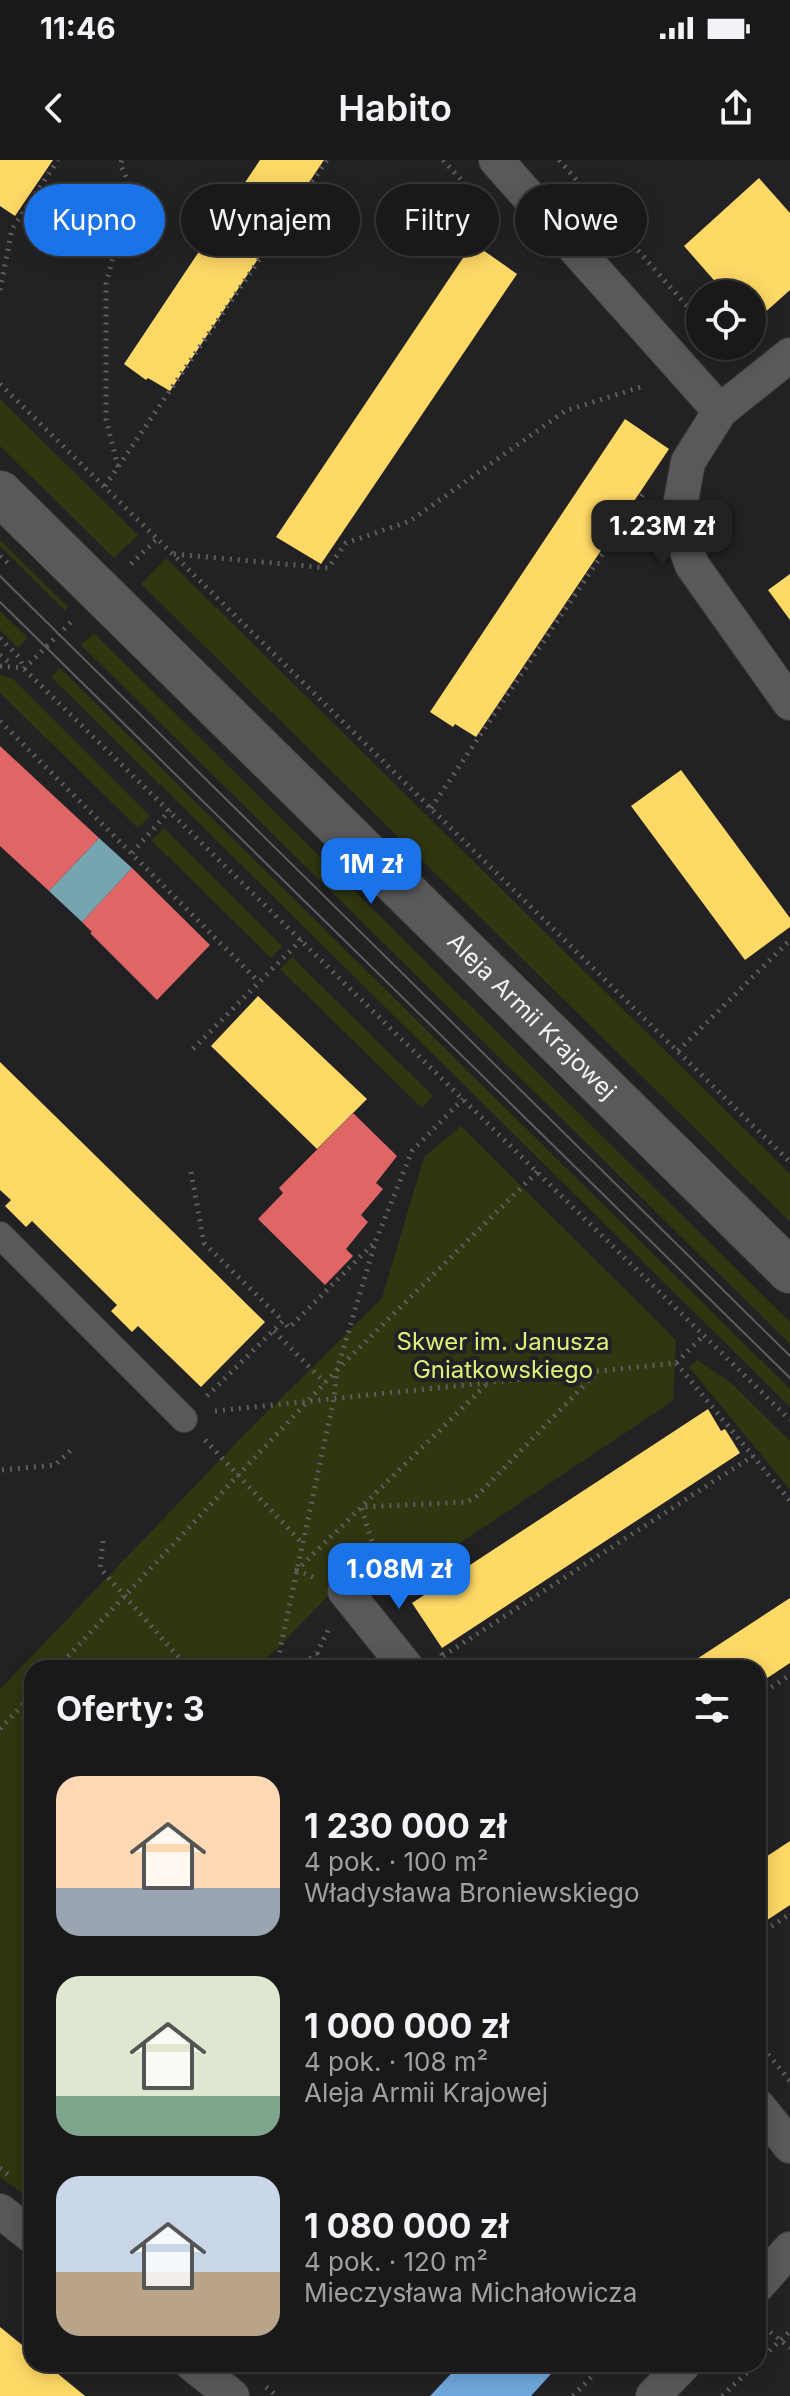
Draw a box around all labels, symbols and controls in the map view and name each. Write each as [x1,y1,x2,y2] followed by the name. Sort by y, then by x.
[40,10,116,46] text: 11:46
[32,86,76,130] icon: back
[338,86,452,130] text: Habito
[714,86,758,130] icon: share
[24,184,165,256] chip: Kupno
[181,184,360,256] chip: Wynajem
[376,184,499,256] chip: Filtry
[515,184,647,256] chip: Nowe
[686,280,766,360] map controls
[686,280,766,360] button: locate
[579,500,745,568] pin: 1.23M zł
[609,510,715,541] text: 1.23M zł
[315,838,427,906] pin: 1M zł
[339,848,403,879] text: 1M zł
[441,927,622,1105] street label: Aleja Armii Krajowej
[397,1327,610,1384] park label: Skwer im. Janusza Gniatkowskiego
[316,1543,482,1611] pin: 1.08M zł
[346,1553,452,1584] text: 1.08M zł
[690,1686,734,1730] icon: filters
[56,1688,205,1729] text: Oferty: 3
[304,1805,507,1846] text: 1 230 000 zł
[120,1808,216,1904] icon: home
[304,1846,488,1877] text: 4 pok. · 100 m²
[304,1877,640,1908] text: Władysława Broniewskiego
[304,2005,509,2046] text: 1 000 000 zł
[120,2008,216,2104] icon: home
[304,2046,488,2077] text: 4 pok. · 108 m²
[304,2077,548,2108] text: Aleja Armii Krajowej
[304,2205,508,2246] text: 1 080 000 zł
[120,2208,216,2304] icon: home
[304,2246,488,2277] text: 4 pok. · 120 m²
[304,2277,637,2308] text: Mieczysława Michałowicza

